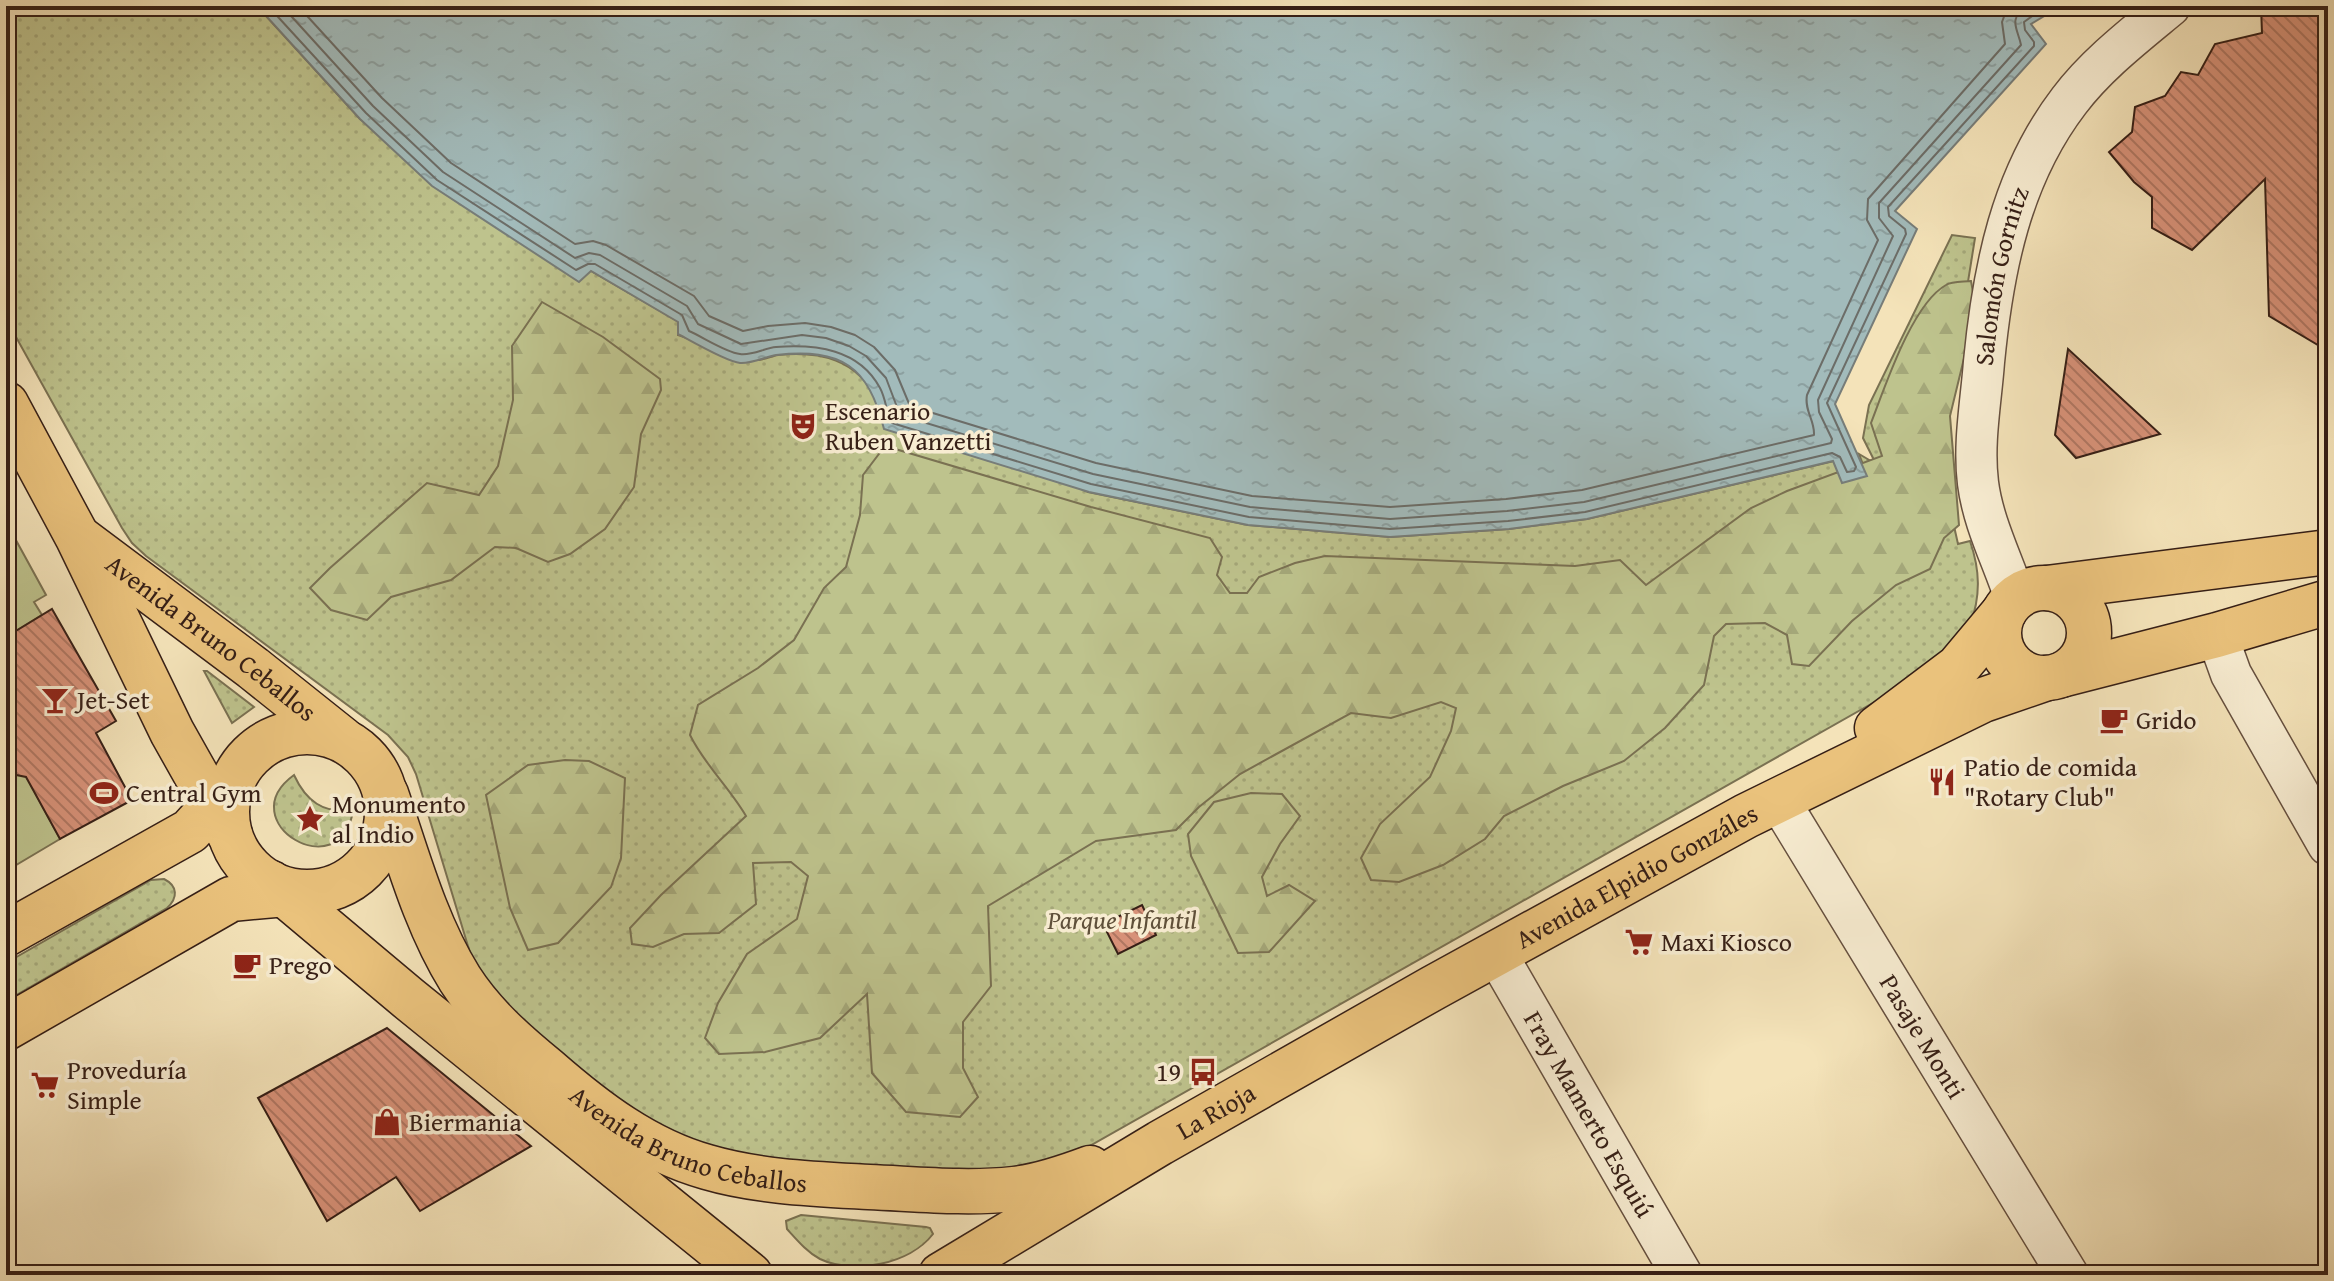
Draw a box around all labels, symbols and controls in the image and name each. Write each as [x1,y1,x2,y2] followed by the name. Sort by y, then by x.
[1964,181,2039,367] street label: Salomón Gornitz
[825,391,992,460] place label: Escenario Ruben Vanzetti
[788,411,818,441] theatre icon: Escenario Ruben Vanzetti
[98,544,325,731] street label: Avenida Bruno Ceballos
[74,680,150,719] place label: Jet-Set
[40,685,70,715] bar icon: Jet-Set
[2136,700,2196,739] place label: Grido
[2099,705,2129,735] cafe icon: Grido
[1964,747,2138,816] place label: Patio de comida "Rotary Club"
[1927,767,1957,797] restaurant icon: Patio de comida "Rotary Club"
[126,773,261,812] place label: Central Gym
[89,778,119,808] sports icon: Central Gym
[332,784,466,853] place label: Monumento al Indio
[1508,793,1764,958] street label: Avenida Elpidio Gonzáles
[295,804,325,834] place icon: Monumento al Indio
[1046,900,1197,939] park label: Parque Infantil
[1661,922,1792,961] place label: Maxi Kiosco
[1624,927,1654,957] supermarket icon: Maxi Kiosco
[269,945,332,984] place label: Prego
[232,950,262,980] cafe icon: Prego
[1870,966,1976,1106] street label: Pasaje Monti
[1514,1003,1665,1224] street label: Fray Mamerto Esquiú
[67,1050,188,1119] place label: Proveduría Simple
[1156,1052,1181,1091] place label: 19
[1188,1057,1218,1087] bus stop icon: 19
[30,1070,60,1100] supermarket icon: Proveduría Simple
[1169,1072,1263,1149] street label: La Rioja
[561,1076,809,1202] street label: Avenida Bruno Ceballos
[409,1102,522,1141] place label: Biermania
[372,1107,402,1137] shop icon: Biermania

